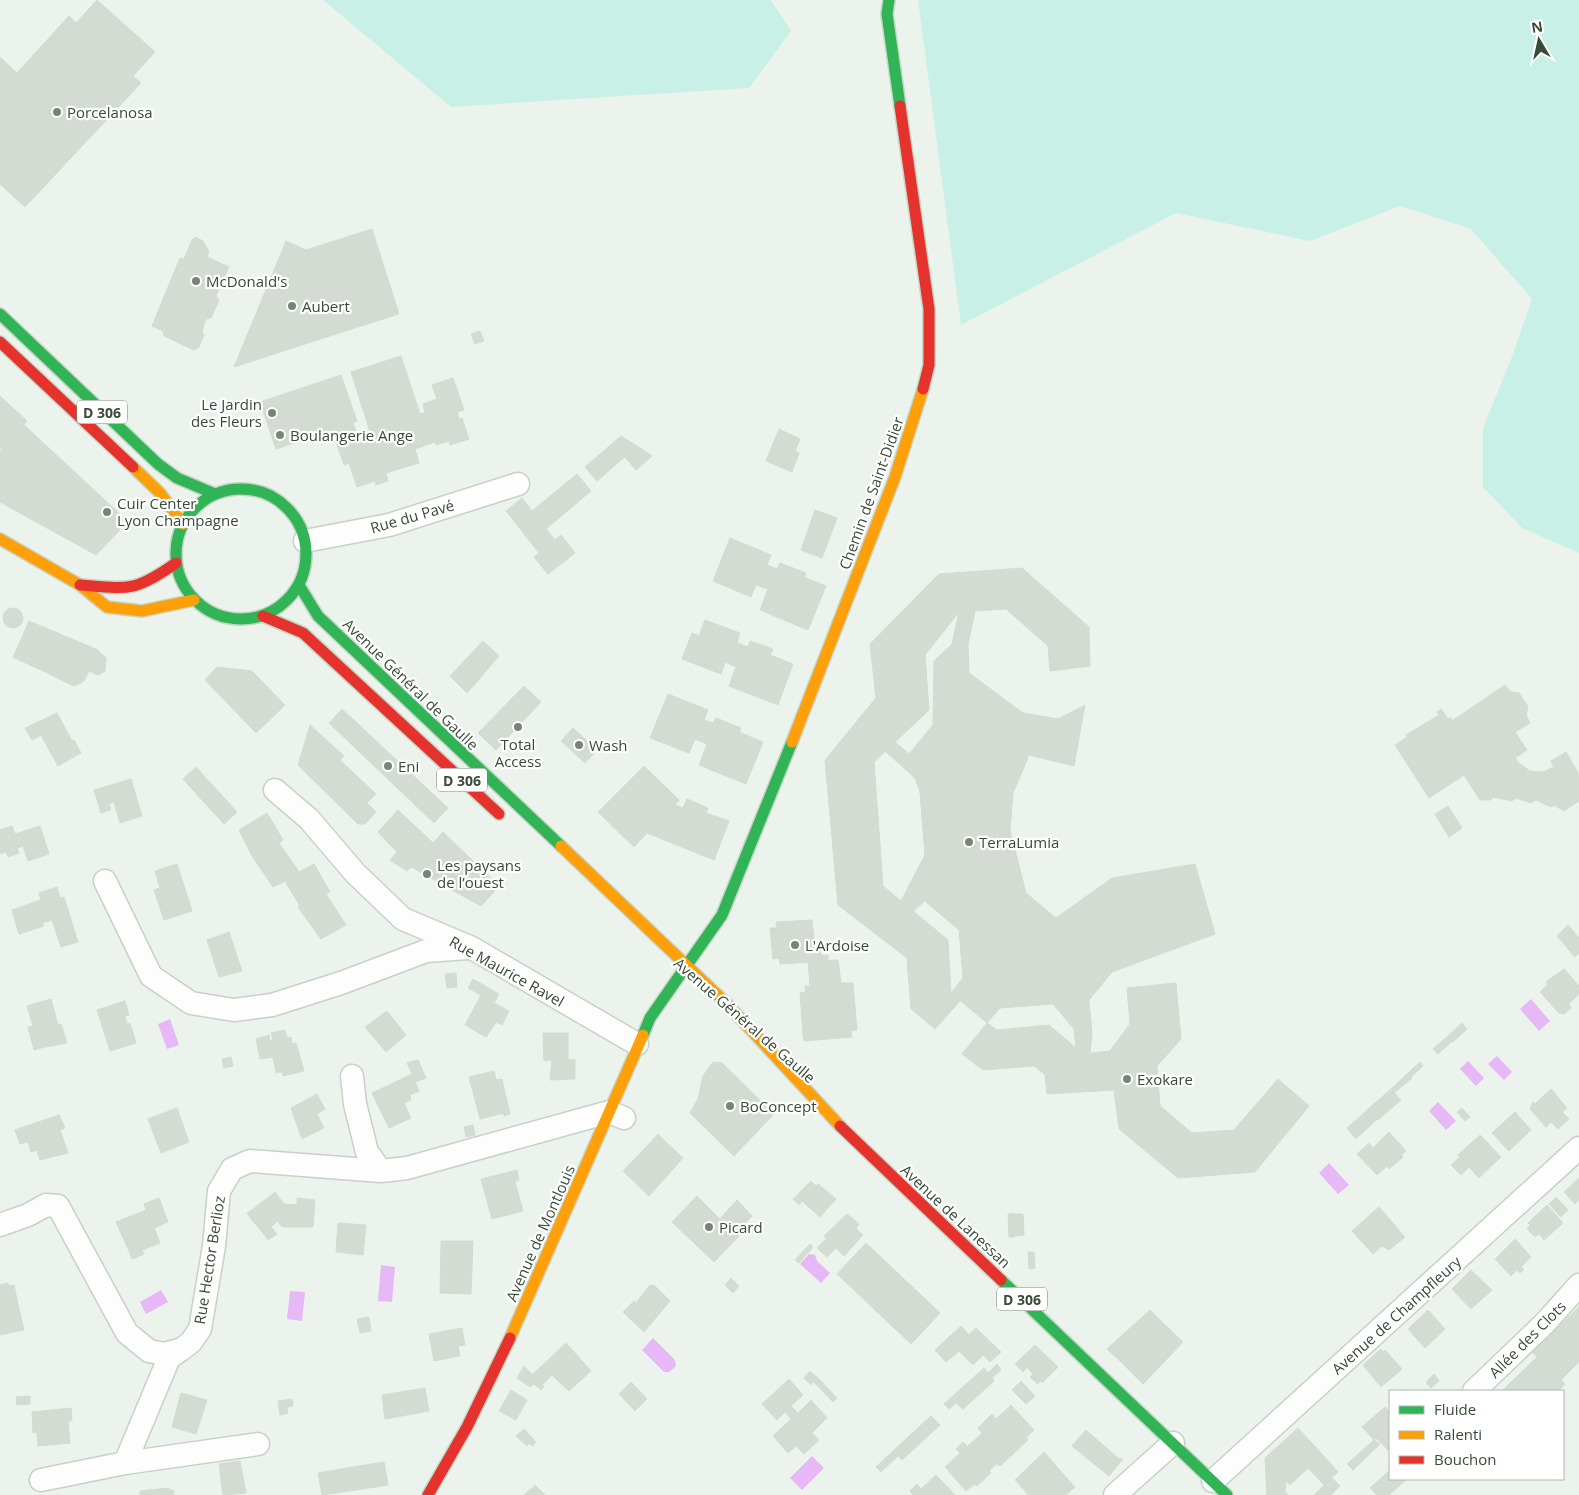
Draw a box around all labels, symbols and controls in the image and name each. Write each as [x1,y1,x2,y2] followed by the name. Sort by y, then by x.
[1514,15,1564,65] north arrow
[1530,16,1544,37] text: N
[67,102,153,122] place label: Porcelanosa
[51,106,63,118] marker: Porcelanosa
[206,271,288,291] place label: McDonald's
[190,275,202,287] marker: McDonald's
[302,296,350,316] place label: Aubert
[286,300,298,312] marker: Aubert
[191,394,262,431] place label: Le Jardin des Fleurs
[77,401,127,424] road number: D 306
[266,407,278,419] marker: Le Jardin des Fleurs
[834,414,908,572] street label: Chemin de Saint-Didier
[290,425,413,445] place label: Boulangerie Ange
[274,429,286,441] marker: Boulangerie Ange
[117,493,239,530] place label: Cuir Center Lyon Champagne
[368,494,456,538] street label: Rue du Pavé
[101,506,113,518] marker: Cuir Center Lyon Champagne
[339,614,483,754] street label: Avenue Général de Gaulle
[512,721,524,733] marker: Total Access
[495,734,541,771] place label: Total Access
[589,735,628,755] place label: Wash
[573,739,585,751] marker: Wash
[398,756,419,776] place label: Eni
[382,760,394,772] marker: Eni
[437,768,487,792] road number: D 306
[979,832,1059,852] place label: TerraLumia
[963,836,975,848] marker: TerraLumia
[437,855,521,892] place label: Les paysans de l’ouest
[421,868,433,880] marker: Les paysans de l’ouest
[446,931,568,1011] street label: Rue Maurice Ravel
[805,935,869,955] place label: L'Ardoise
[789,939,801,951] marker: L'Ardoise
[670,953,820,1087] street label: Avenue Général de Gaulle
[1137,1069,1193,1089] place label: Exokare
[1121,1073,1133,1085] marker: Exokare
[740,1096,817,1116] place label: BoConcept
[724,1100,736,1112] marker: BoConcept
[897,1160,1015,1272] street label: Avenue de Lanessan
[501,1162,579,1304] street label: Avenue de Montlouis
[189,1194,229,1326] street label: Rue Hector Berlioz
[719,1217,763,1237] place label: Picard
[703,1221,715,1233] marker: Picard
[1327,1251,1465,1379] street label: Avenue de Champfleury
[997,1288,1047,1310] road number: D 306
[1484,1296,1570,1382] street label: Allée des Clots
[1389,1390,1564,1480] legend
[1434,1399,1476,1419] text: Fluide
[1434,1424,1482,1444] text: Ralenti
[1434,1449,1497,1469] text: Bouchon

